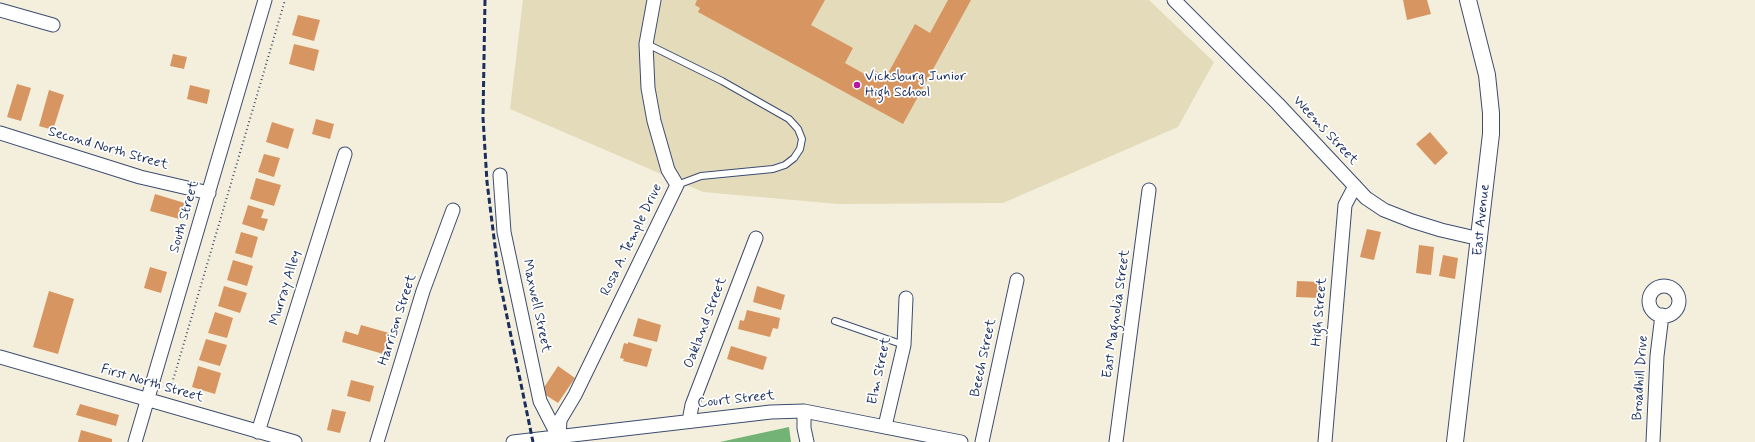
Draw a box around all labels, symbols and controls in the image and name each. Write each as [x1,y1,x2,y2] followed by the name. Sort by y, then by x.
[865,69,966,102] place label: Vicksburg Junior High School
[852,80,862,90] marker: Vicksburg Junior High School
[1289,93,1361,169] street label: Weems Street
[46,124,170,174] street label: Second North Street
[167,179,203,255] street label: South Street
[598,181,666,299] street label: Rosa A. Temple Drive
[1470,183,1494,257] street label: East Avenue
[1100,248,1134,380] street label: East Magnolia Street
[267,249,305,327] street label: Murray Alley
[518,258,554,354] street label: Maxwell Street
[375,272,421,368] street label: Harrison Street
[681,275,731,371] street label: Oakland Street
[1309,277,1331,347] street label: High Street
[968,317,1000,399] street label: Beech Street
[1630,335,1652,421] street label: Broadhill Drive
[865,336,895,406] street label: Elm Street
[99,361,205,407] street label: First North Street
[697,388,775,412] street label: Court Street

